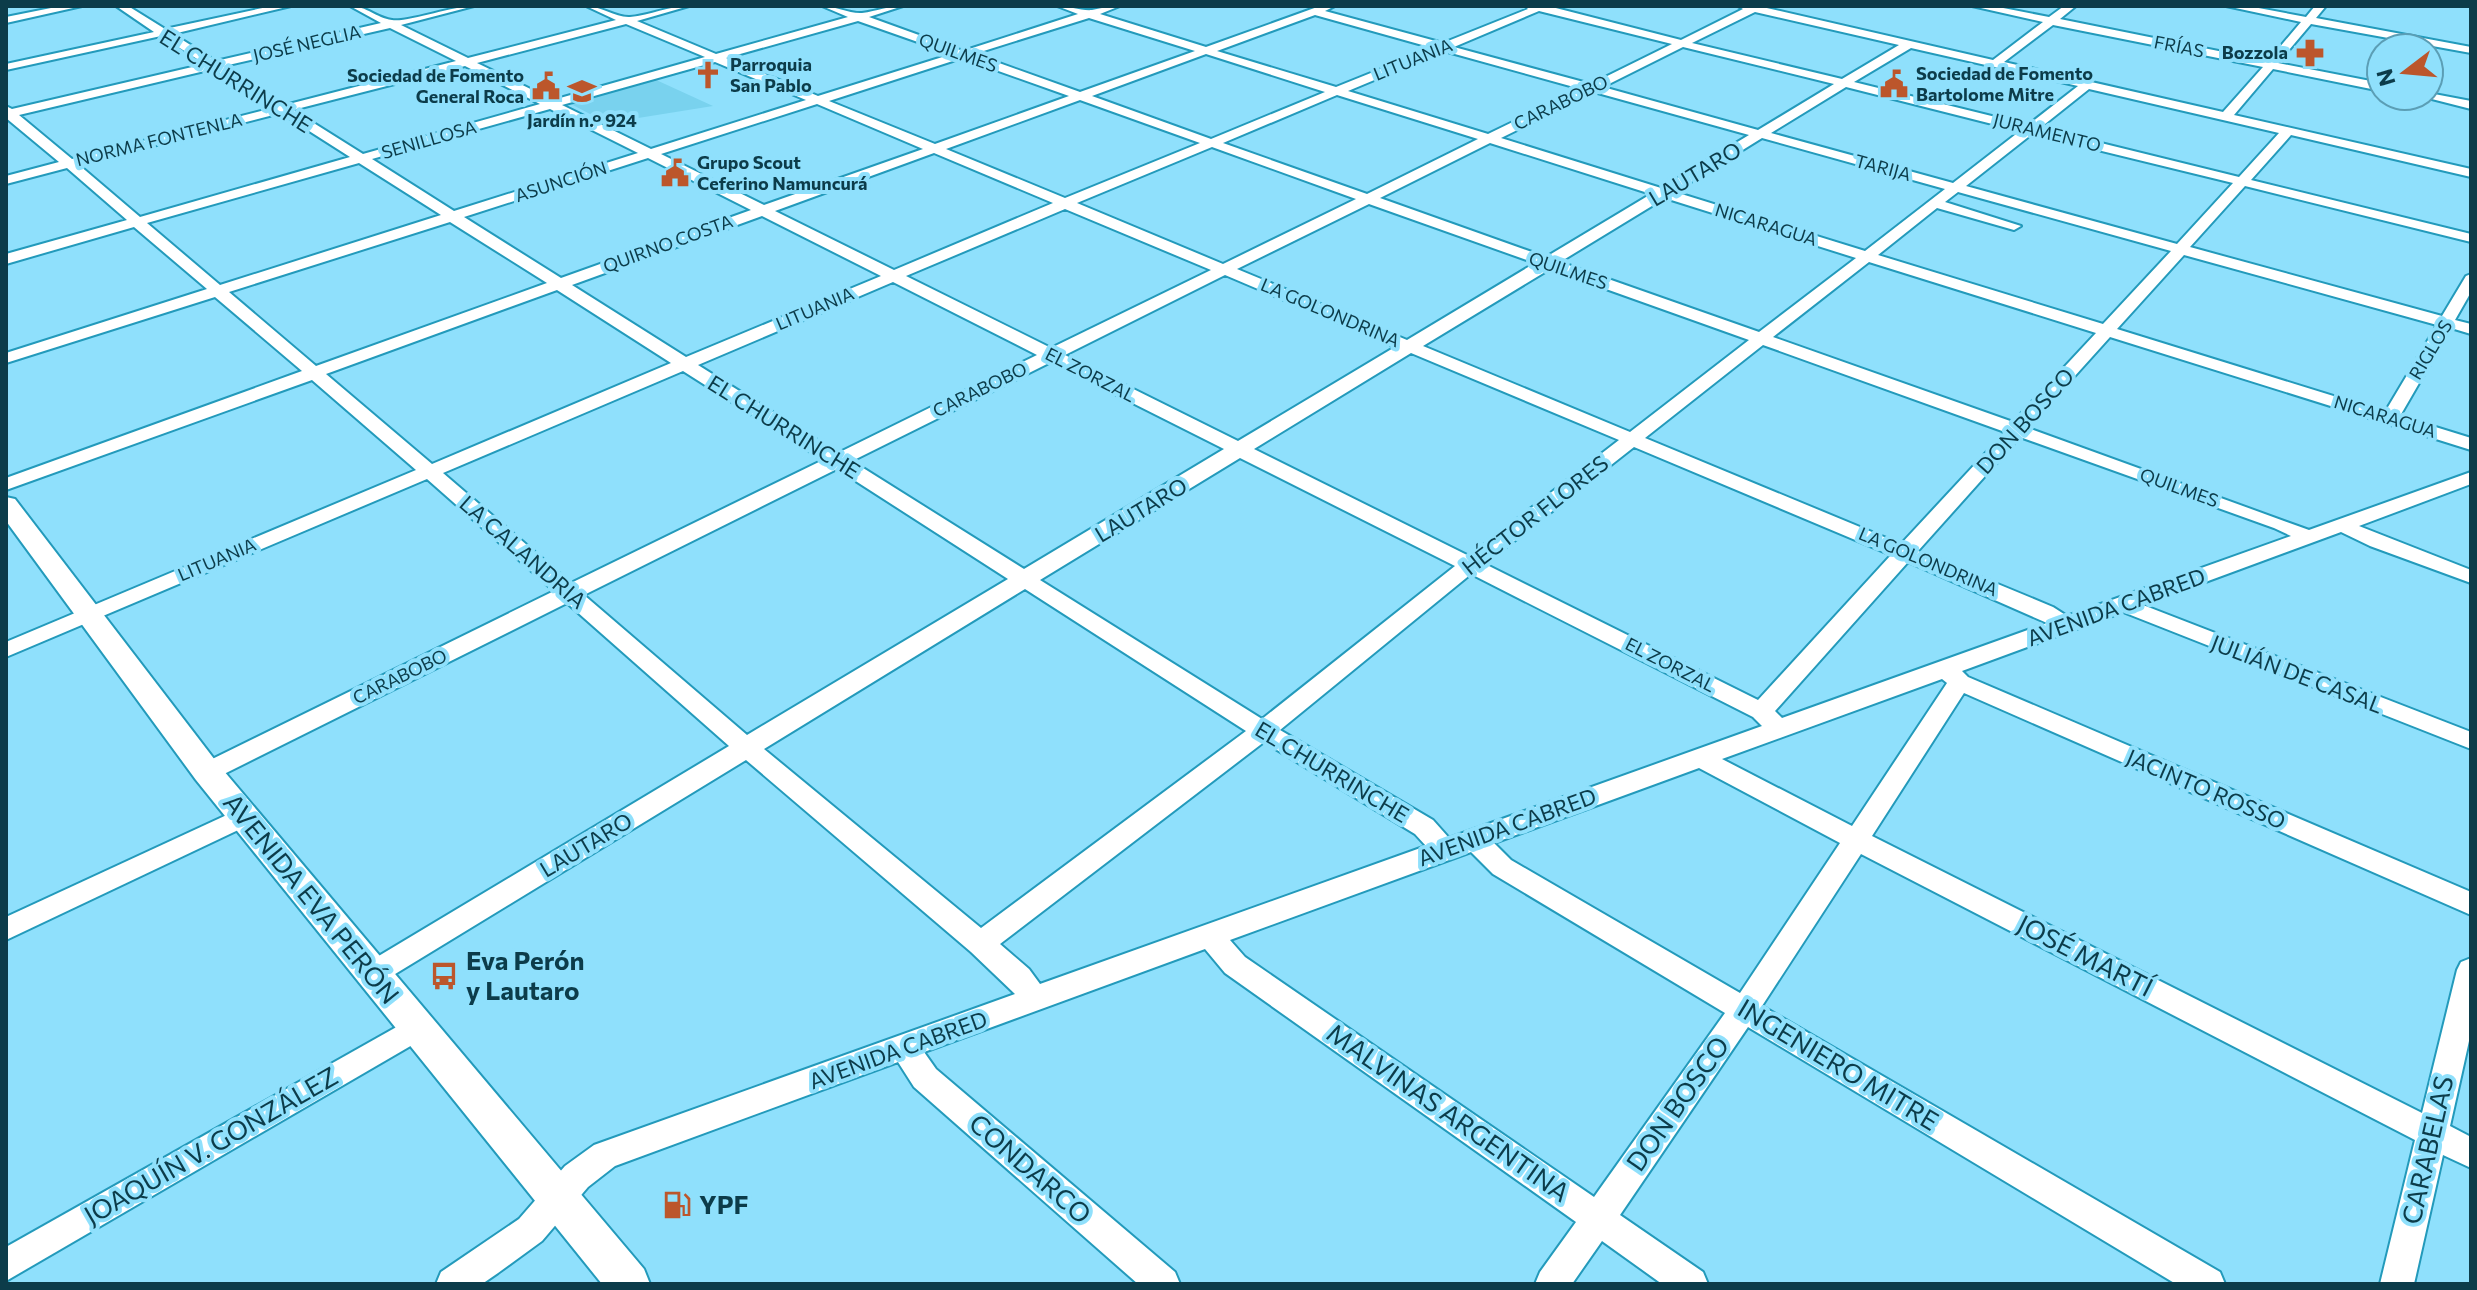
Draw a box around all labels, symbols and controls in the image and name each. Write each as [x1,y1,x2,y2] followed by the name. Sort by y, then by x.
[251,20,363,66] street label: JOSÉ NEGLIA
[155,23,317,138] street label: EL CHURRINCHE
[916,28,1000,76] street label: QUILMES
[2152,30,2206,62] street label: FRÍAS
[2365,32,2445,112] north arrow
[1370,33,1455,85] street label: LITUANIA
[2295,38,2325,68] pharmacy icon: Bozzola
[2222,41,2288,63] place label: Bozzola
[730,53,812,96] place label: Parroquia San Pablo
[693,60,723,90] church icon: Parroquia San Pablo
[1916,62,2093,105] place label: Sociedad de Fomento Bartolome Mitre
[347,64,524,107] place label: Sociedad de Fomento General Roca
[2370,66,2401,89] text: N
[1879,69,1909,99] public building icon: Sociedad de Fomento Bartolome Mitre
[1510,70,1611,134] street label: CARABOBO
[531,71,561,101] public building icon: Sociedad de Fomento General Roca
[567,76,597,106] school or university icon: Jardín n.° 924
[73,108,244,170] street label: NORMA FONTENLA
[1991,108,2103,156] street label: JURAMENTO
[527,109,637,131] place label: Jardín n.° 924
[379,115,479,163] street label: SENILLOSA
[1644,135,1746,212] street label: LAUTARO
[1853,149,1914,185] street label: TARIJA
[697,151,867,194] place label: Grupo Scout Ceferino Namuncurá
[512,156,609,206] street label: ASUNCIÓN
[660,158,690,188] public building icon: Grupo Scout Ceferino Namuncurá
[1713,198,1820,250] street label: NICARAGUA
[600,209,736,277] street label: QUIRNO COSTA
[1526,246,1611,294] street label: QUILMES
[1258,273,1403,351] street label: LA GOLONDRINA
[772,282,857,334] street label: LITUANIA
[2404,316,2456,383] street label: RIGLOS
[1042,342,1139,406] street label: EL ZORZAL
[929,357,1030,421] street label: CARABOBO
[1970,362,2079,479] street label: DON BOSCO
[703,369,865,484] street label: EL CHURRINCHE
[2332,390,2439,442] street label: NICARAGUA
[1456,449,1613,580] street label: HÉCTOR FLORES
[2137,463,2221,511] street label: QUILMES
[1090,471,1192,548] street label: LAUTARO
[455,489,592,614] street label: LA CALANDRIA
[1856,522,2001,600] street label: LA GOLONDRINA
[174,533,259,585] street label: LITUANIA
[2023,562,2209,651] street label: AVENIDA CABRED
[2208,628,2387,719] street label: JULIÁN DE CASAL
[1622,632,1719,696] street label: EL ZORZAL
[349,644,450,708] street label: CARABOBO
[1251,715,1414,828] street label: EL CHURRINCHE
[2122,743,2290,834] street label: JACINTO ROSSO
[1414,782,1600,871] street label: AVENIDA CABRED
[218,787,406,1009] street label: AVENIDA EVA PERÓN
[535,806,637,883] street label: LAUTARO
[2013,907,2159,1002] street label: JOSÉ MARTÍ
[466,944,585,1005] place label: Eva Perón y Lautaro
[429,961,459,991] bus stop icon: Eva Perón y Lautaro
[1733,992,1945,1136] street label: INGENIERO MITRE
[805,1005,991,1094] street label: AVENIDA CABRED
[1322,1016,1576,1207] street label: MALVINAS ARGENTINA
[1619,1030,1735,1176] street label: DON BOSCO
[78,1059,343,1230] street label: JOAQUÍN V. GONZÁLEZ
[2394,1072,2459,1227] street label: CARABELAS
[964,1107,1098,1229] street label: CONDARCO
[699,1188,749,1219] place label: YPF
[662,1190,692,1220] fuel station icon: YPF

